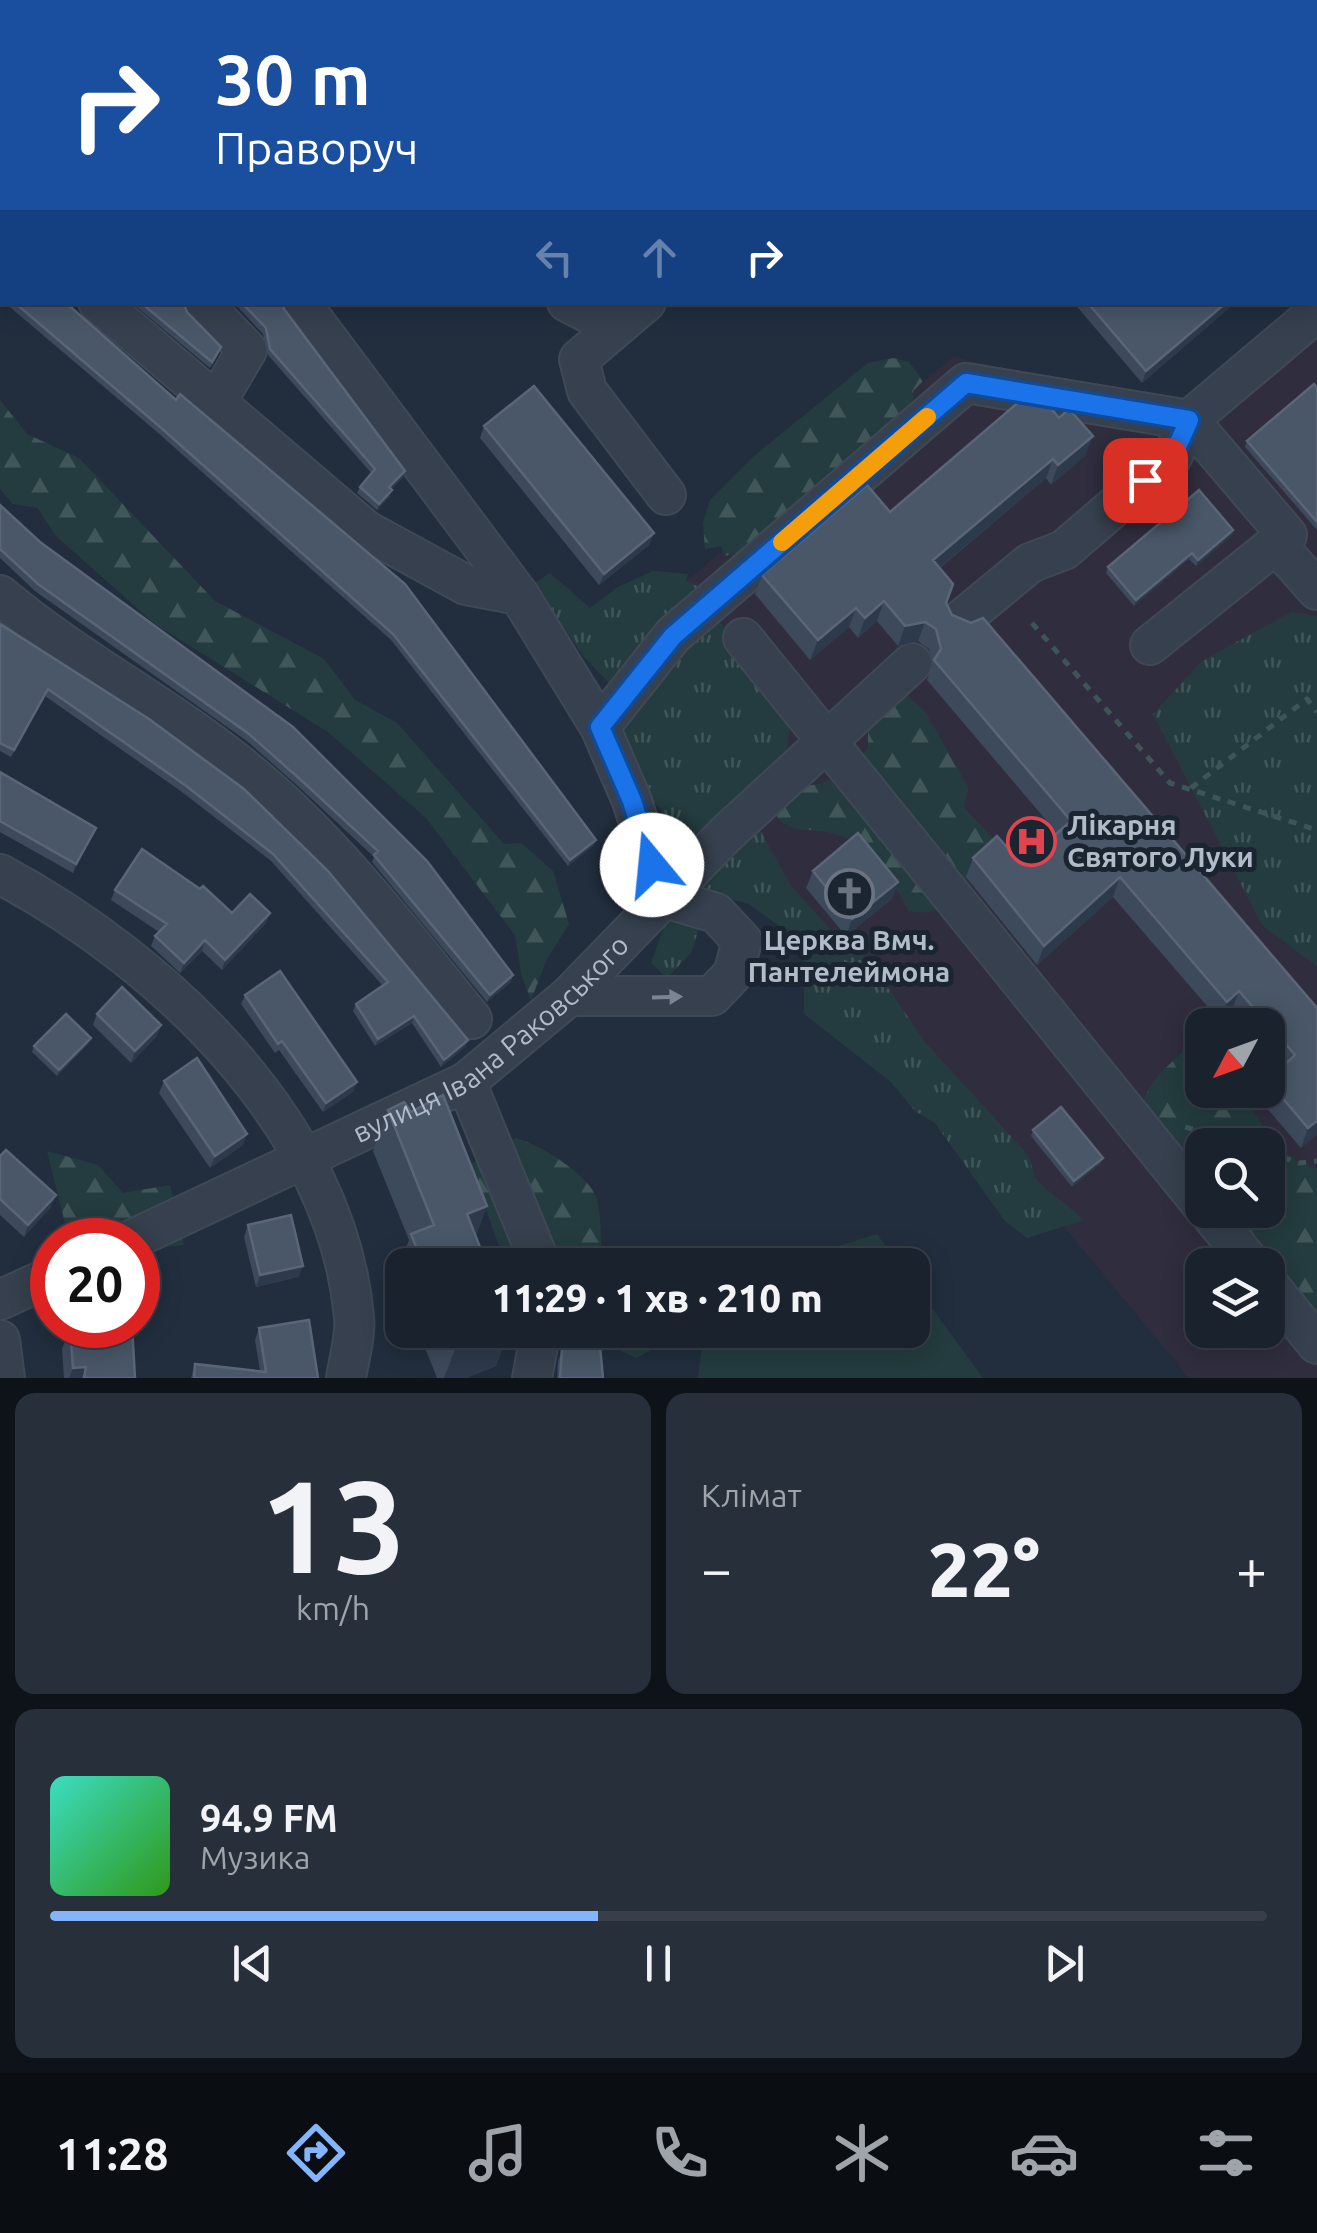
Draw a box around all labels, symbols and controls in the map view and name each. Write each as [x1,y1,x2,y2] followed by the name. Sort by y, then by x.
[50,40,180,170] icon: right
[215,40,371,118] text: 30 m
[215,122,418,173] text: Праворуч
[527,230,582,285] icon: left
[632,230,687,285] icon: ahead
[737,230,792,285] icon: right
[1103,438,1188,523] pin
[1118,453,1173,508] icon: arrive
[1067,809,1254,872] place label: Лікарня Святого Луки
[600,813,704,917] position arrow
[1006,815,1058,867] hospital icon: Лікарня Святого Луки
[823,867,875,919] church icon: Церква Вмч. Пантелеймона
[748,924,950,987] place label: Церква Вмч. Пантелеймона
[348,929,634,1148] street label: вулиця Івана Раковського
[651,989,683,1005] one-way arrow
[1185,1008,1285,1108] north arrow
[1185,1008,1285,1348] map controls
[1185,1128,1285,1228] button: search
[30,1218,160,1348] speed limit sign: 20
[1185,1248,1285,1348] button: layers
[492,1277,823,1319] text: 11:29 · 1 хв · 210 m
[260,1452,406,1598] text: 13
[701,1477,802,1513] text: Клімат
[928,1527,1040,1611] text: 22°
[701,1538,732,1599] text: −
[1236,1538,1267,1599] text: +
[296,1590,370,1626] text: km/h
[200,1797,338,1839] text: 94.9 FM
[200,1839,310,1875] text: Музика
[225,1936,280,1991] icon: previous
[631,1936,686,1991] icon: pause
[1037,1936,1092,1991] icon: next
[281,2118,351,2188] icon: directions
[463,2118,533,2188] icon: music
[645,2118,715,2188] icon: phone
[827,2118,897,2188] icon: climate
[1009,2118,1079,2188] icon: car
[1191,2118,1261,2188] icon: filters
[56,2128,169,2179] text: 11:28

